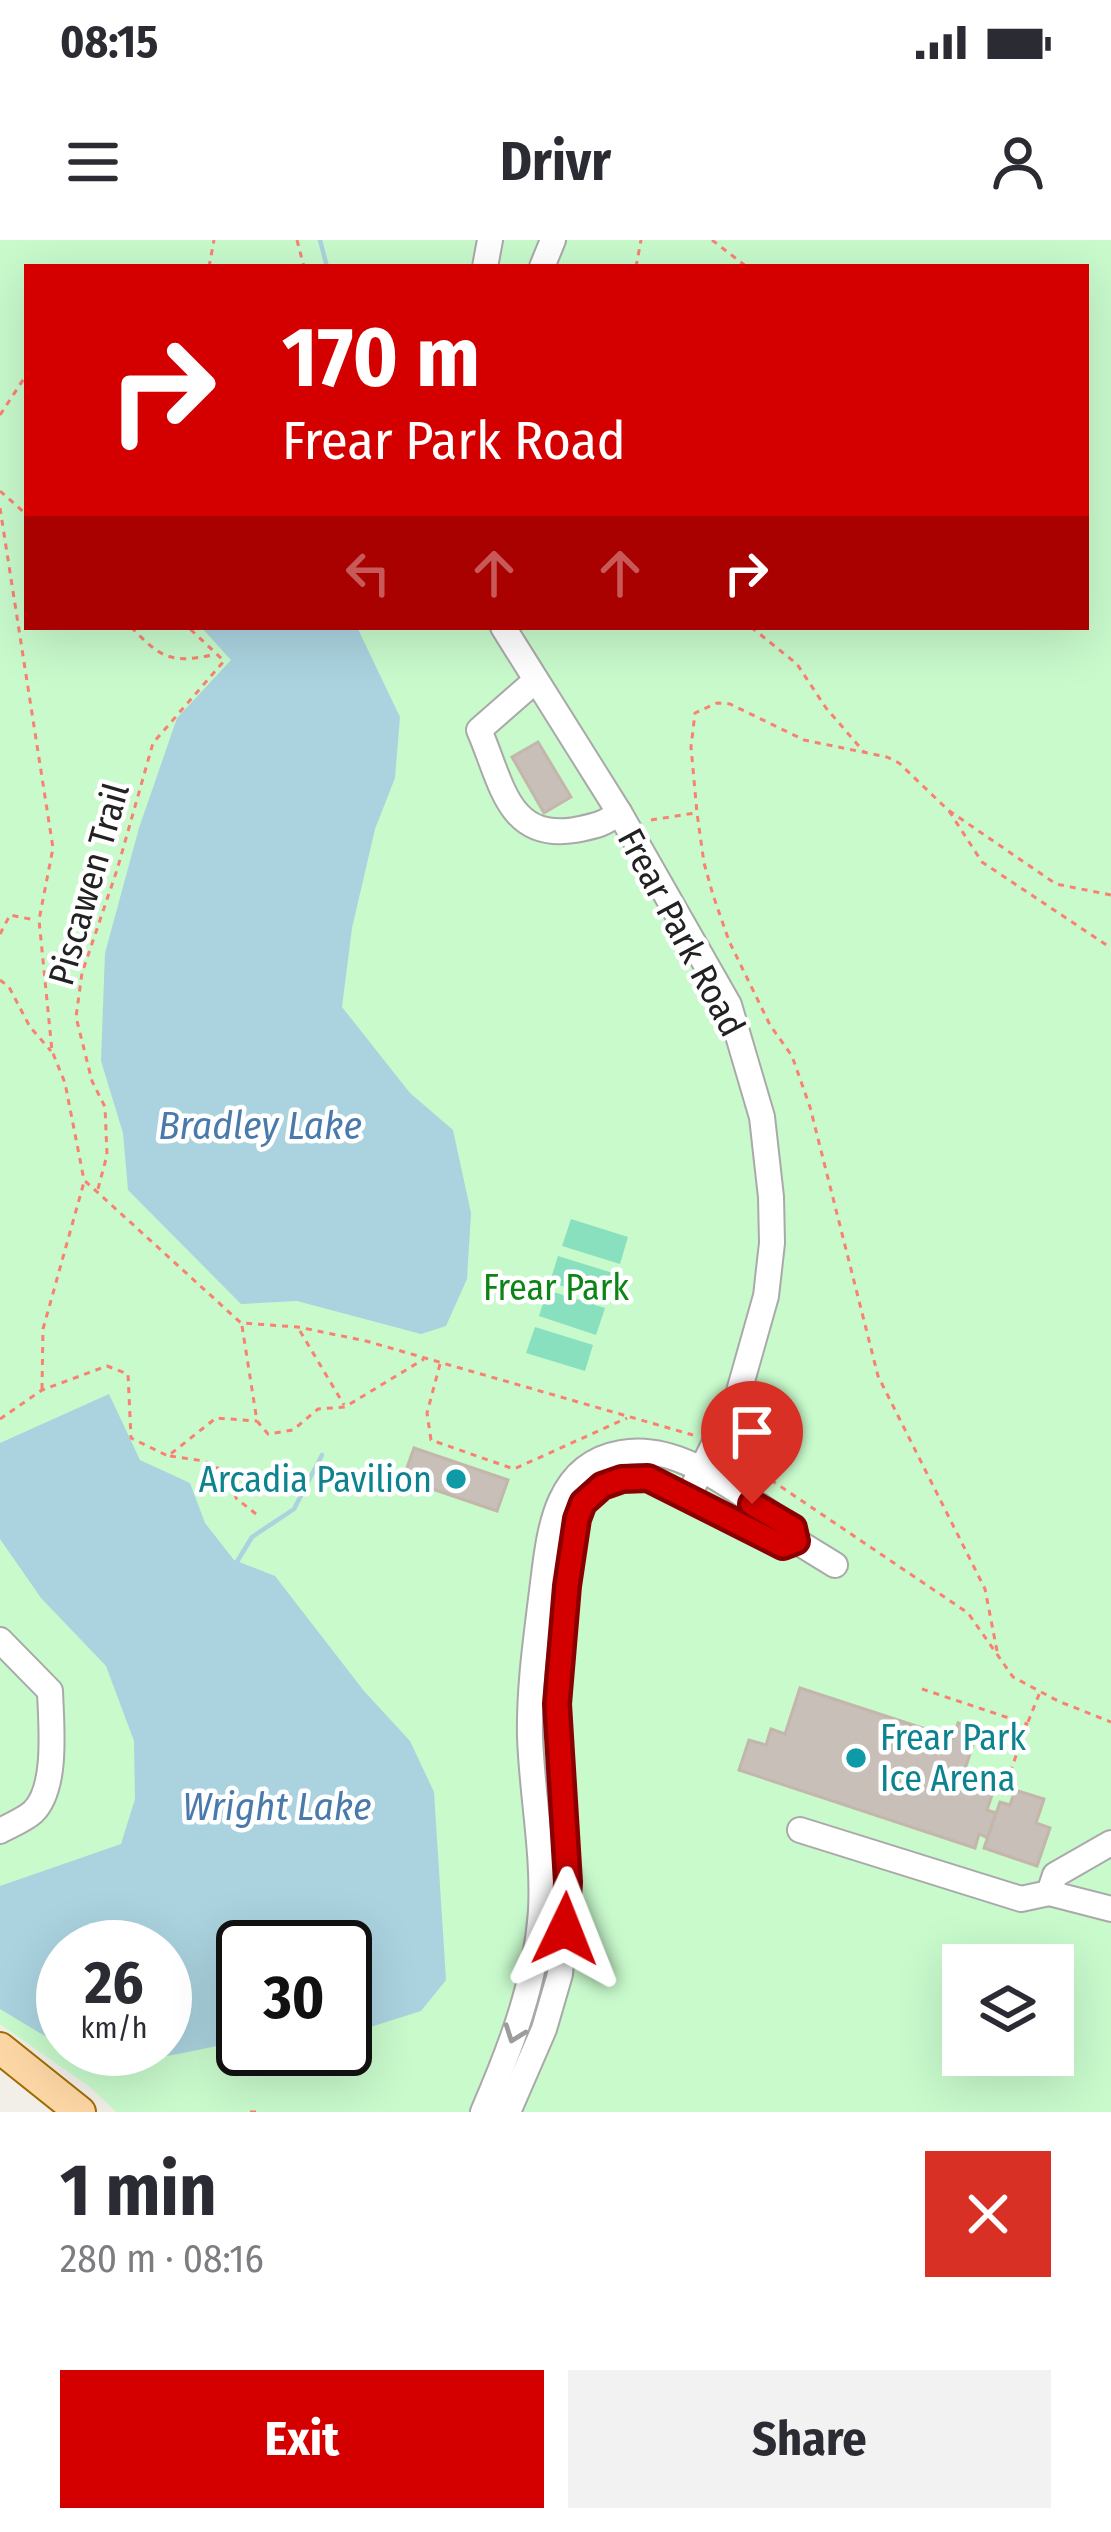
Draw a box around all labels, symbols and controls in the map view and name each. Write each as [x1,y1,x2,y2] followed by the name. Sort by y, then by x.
[60,15,158,69] text: 08:15
[60,129,126,195] icon: menu
[985,129,1051,195] icon: person
[500,130,611,194] text: Drivr
[282,307,480,408] text: 170 m
[84,312,240,468] icon: right
[282,409,626,473] text: Frear Park Road
[335,540,401,606] icon: left
[461,540,527,606] icon: ahead
[587,540,653,606] icon: ahead
[713,540,779,606] icon: right
[39,778,139,990] street label: Piscawen Trail
[608,821,754,1044] street label: Frear Park Road
[158,1103,362,1149] water label: Bradley Lake
[483,1266,629,1310] park label: Frear Park
[701,1381,803,1504] pin
[719,1399,785,1465] icon: arrive
[199,1458,432,1502] place label: Arcadia Pavilion
[443,1466,469,1492] marker: Arcadia Pavilion
[880,1716,1026,1801] place label: Frear Park Ice Arena
[843,1745,869,1771] marker: Frear Park Ice Arena
[183,1784,371,1830] water label: Wright Lake
[502,1866,628,1992] position arrow
[216,1920,372,2076] speed limit sign: 30
[942,1944,1074,2076] map controls
[942,1944,1074,2076] button: layers
[84,1947,144,2019] text: 26
[81,2010,147,2046] text: km/h
[504,2022,528,2043] one-way arrow
[60,2148,217,2234] text: 1 min
[925,2151,1051,2277] button: close
[60,2236,264,2282] text: 280 m · 08:16
[60,2370,544,2508] button: Exit
[568,2370,1051,2508] button: Share

